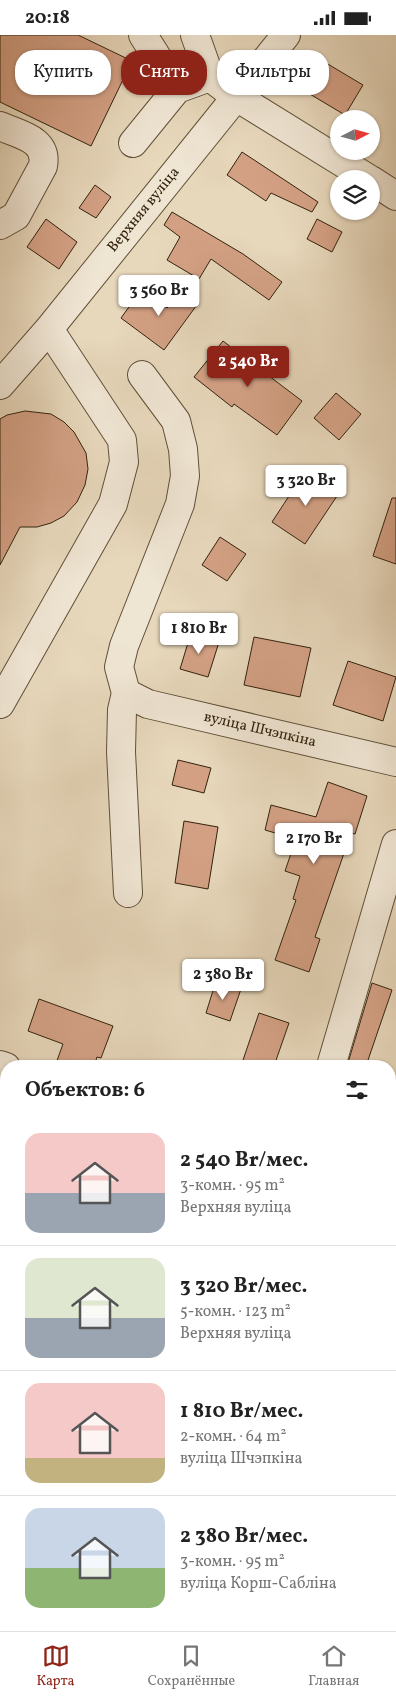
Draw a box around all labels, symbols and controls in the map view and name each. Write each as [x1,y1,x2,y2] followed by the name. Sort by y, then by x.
[25,5,70,31] text: 20:18
[15,50,111,95] chip: Купить
[121,50,207,95] chip: Снять
[217,50,329,95] chip: Фильтры
[330,110,380,160] north arrow
[330,110,380,220] map controls
[103,163,185,257] street label: Верхняя вуліца
[330,170,380,220] button: layers
[107,275,211,317] pin: 3 560 Br
[129,280,189,302] text: 3 560 Br
[196,345,300,388] pin: 2 540 Br
[218,351,278,373] text: 2 540 Br
[254,465,358,507] pin: 3 320 Br
[276,470,336,492] text: 3 320 Br
[147,613,251,655] pin: 1 810 Br
[171,618,227,640] text: 1 810 Br
[202,707,318,753] street label: вуліца Шчэпкіна
[262,823,366,865] pin: 2 170 Br
[286,828,342,850] text: 2 170 Br
[171,959,275,1001] pin: 2 380 Br
[193,964,253,986] text: 2 380 Br
[25,1076,145,1105] text: Объектов: 6
[343,1076,371,1104] icon: filters
[180,1146,309,1175] text: 2 540 Br/мес.
[65,1153,125,1213] icon: home
[180,1175,285,1197] text: 3-комн. · 95 m²
[180,1197,291,1219] text: Верхняя вуліца
[180,1272,307,1301] text: 3 320 Br/мес.
[65,1278,125,1338] icon: home
[180,1301,291,1323] text: 5-комн. · 123 m²
[180,1323,291,1345] text: Верхняя вуліца
[180,1397,304,1426] text: 1 810 Br/мес.
[65,1403,125,1463] icon: home
[180,1426,286,1448] text: 2-комн. · 64 m²
[180,1448,302,1470] text: вуліца Шчэпкіна
[180,1522,308,1551] text: 2 380 Br/мес.
[65,1528,125,1588] icon: home
[180,1551,285,1573] text: 3-комн. · 95 m²
[180,1573,337,1595] text: вуліца Корш-Сабліна
[37,1642,75,1691] tab: Карта
[148,1642,235,1691] tab: Сохранённые
[308,1642,359,1691] tab: Главная

